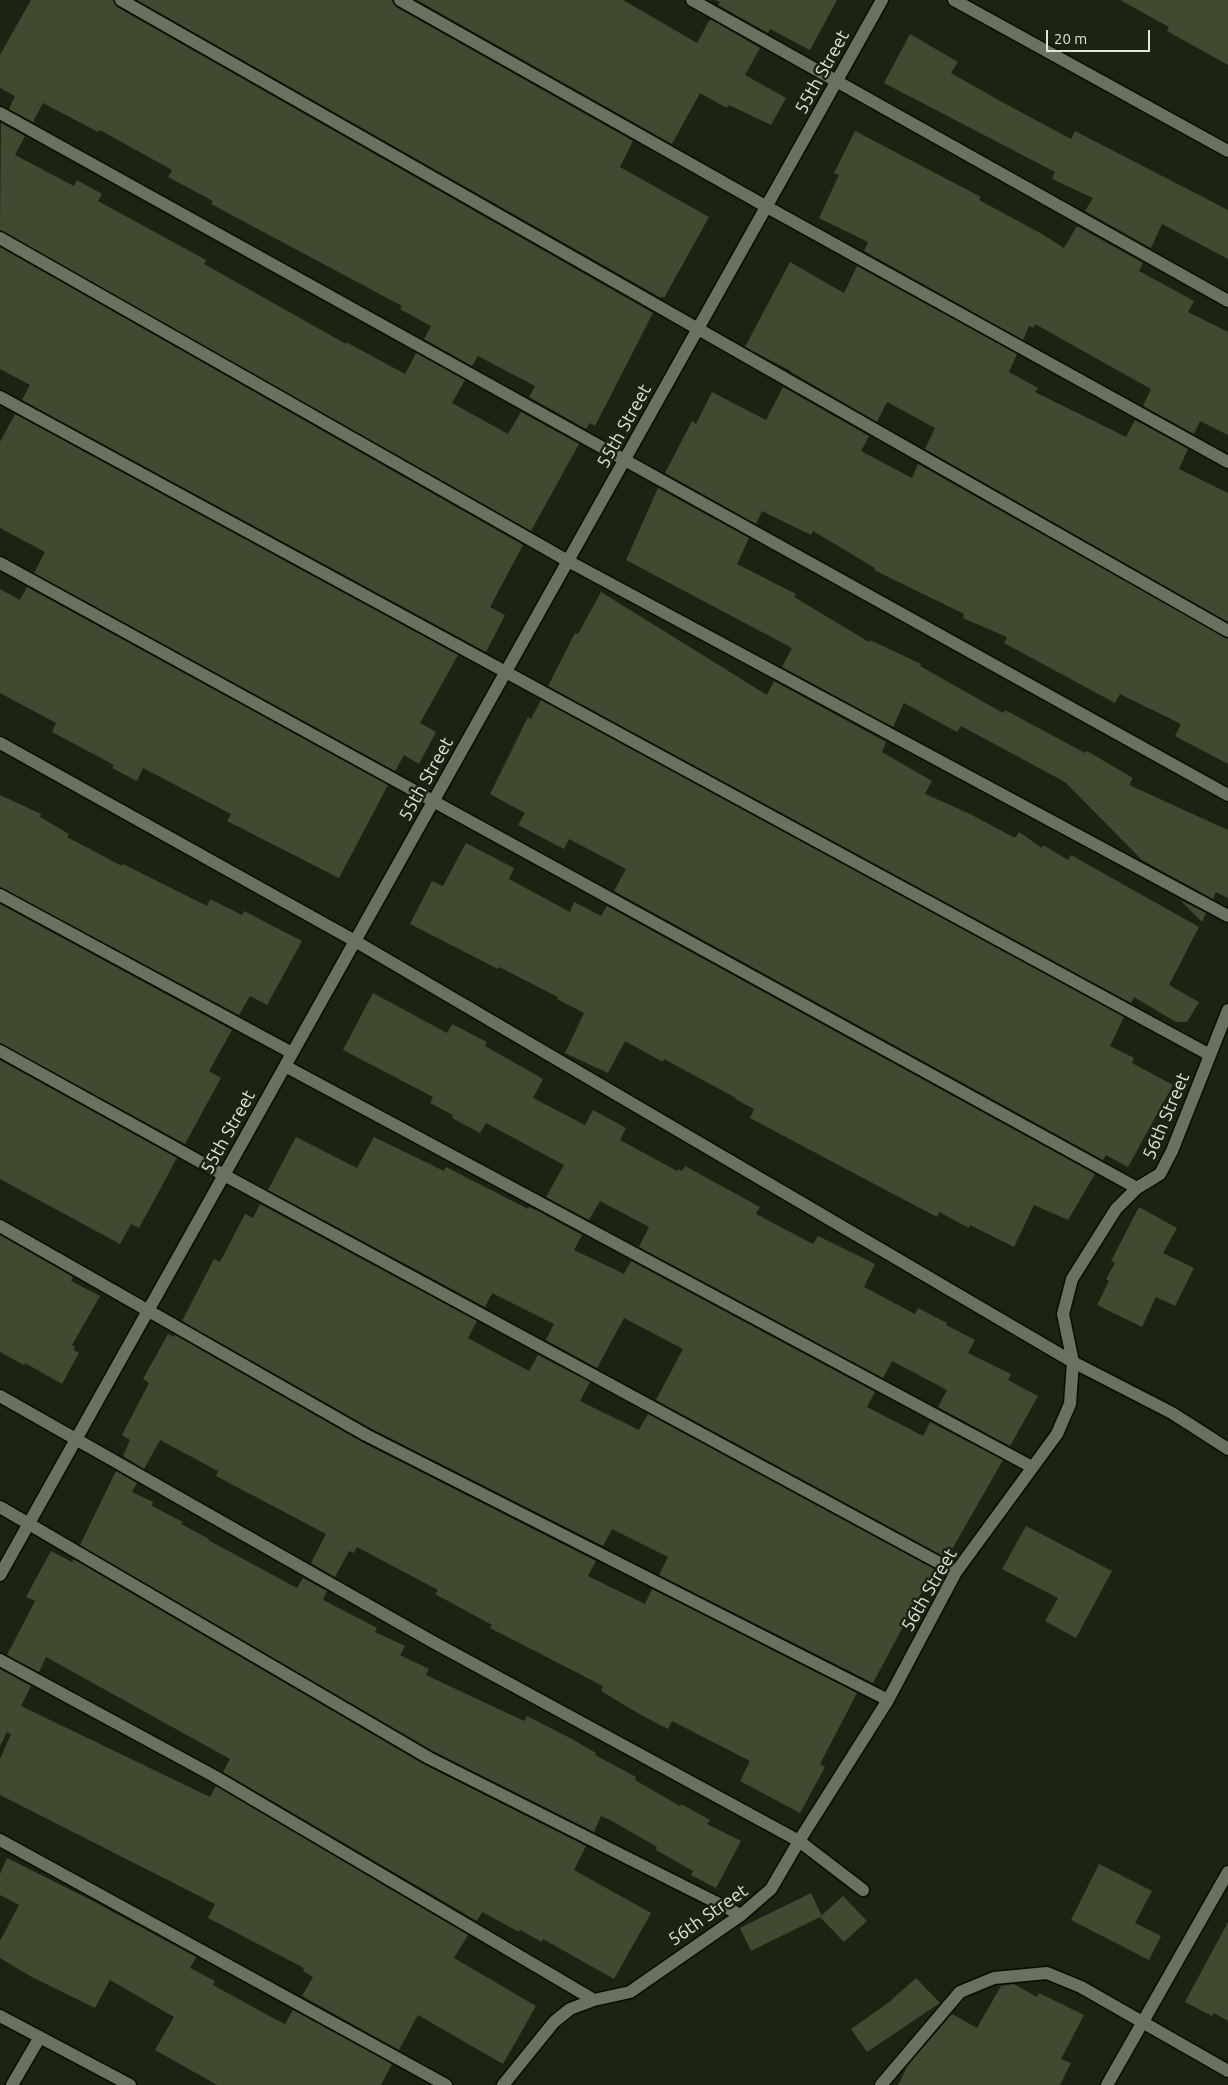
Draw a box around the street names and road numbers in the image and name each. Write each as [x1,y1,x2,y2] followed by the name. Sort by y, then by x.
[790,27,854,117] street label: 55th Street
[592,381,656,471] street label: 55th Street
[394,734,458,824] street label: 55th Street
[1138,1069,1194,1163] street label: 56th Street
[196,1087,260,1177] street label: 55th Street
[897,1545,961,1635] street label: 56th Street
[664,1880,752,1950] street label: 56th Street

